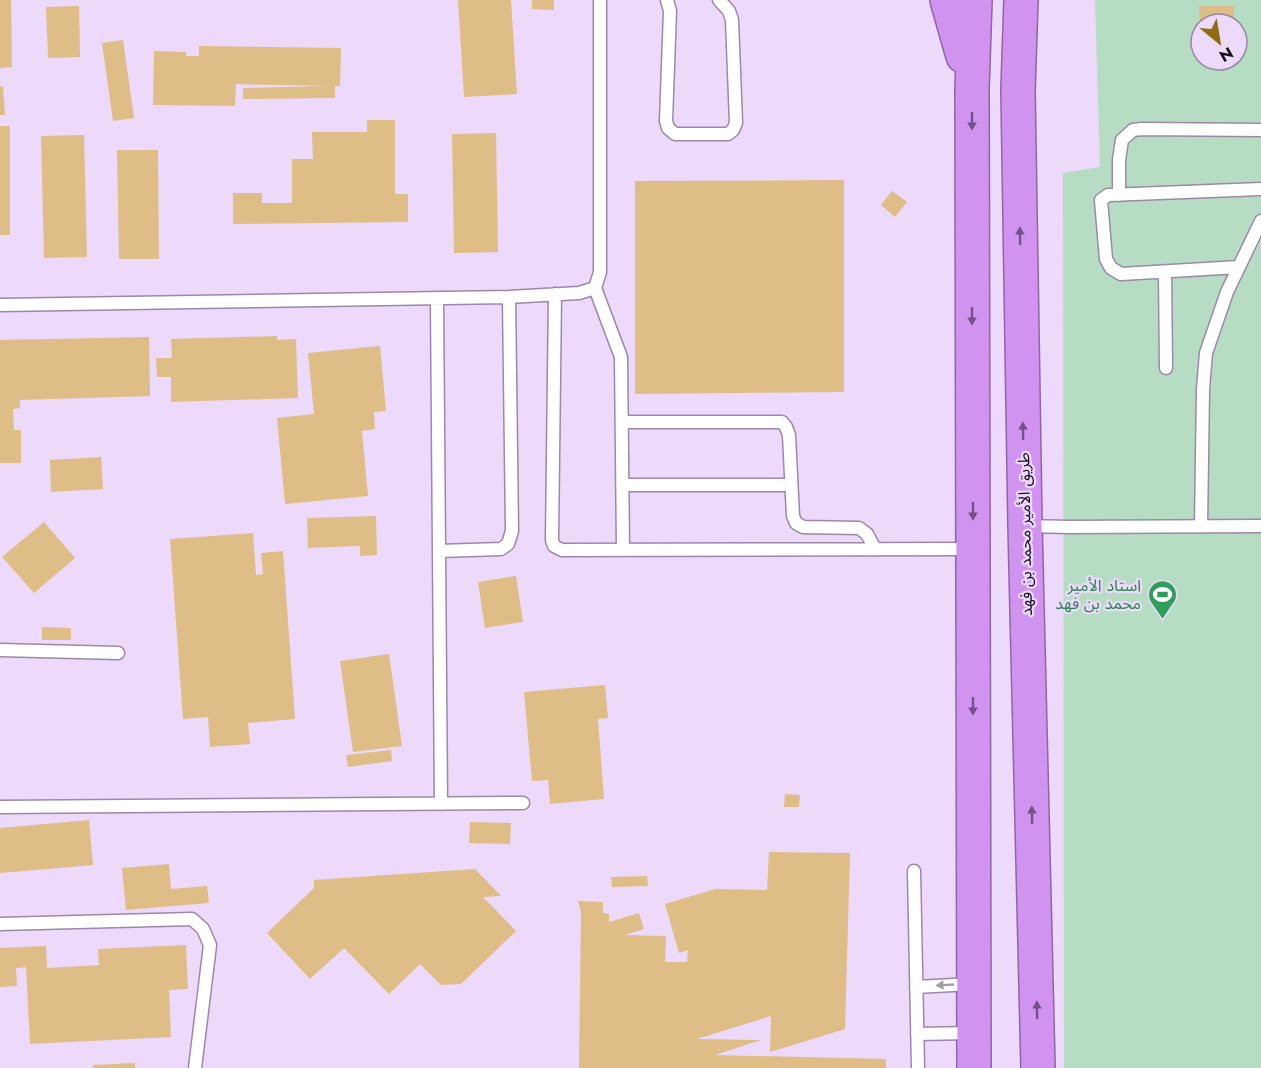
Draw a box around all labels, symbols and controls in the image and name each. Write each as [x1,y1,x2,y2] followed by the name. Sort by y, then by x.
[1189,12,1249,72] north arrow
[1215,41,1238,68] text: N
[967,112,977,131] one-way arrow
[1015,226,1025,245] one-way arrow
[967,307,977,326] one-way arrow
[1019,421,1028,440] one-way arrow
[1012,452,1038,616] street label: طريق الأمير محمد بن فهد
[968,502,978,521] one-way arrow
[1055,574,1141,615] place label: استاد الأمير محمد بن فهد
[1146,578,1178,620] sports icon: استاد الأمير محمد بن فهد
[968,697,978,716] one-way arrow
[1027,805,1037,824] one-way arrow
[935,981,954,990] one-way arrow
[1032,1000,1042,1019] one-way arrow

